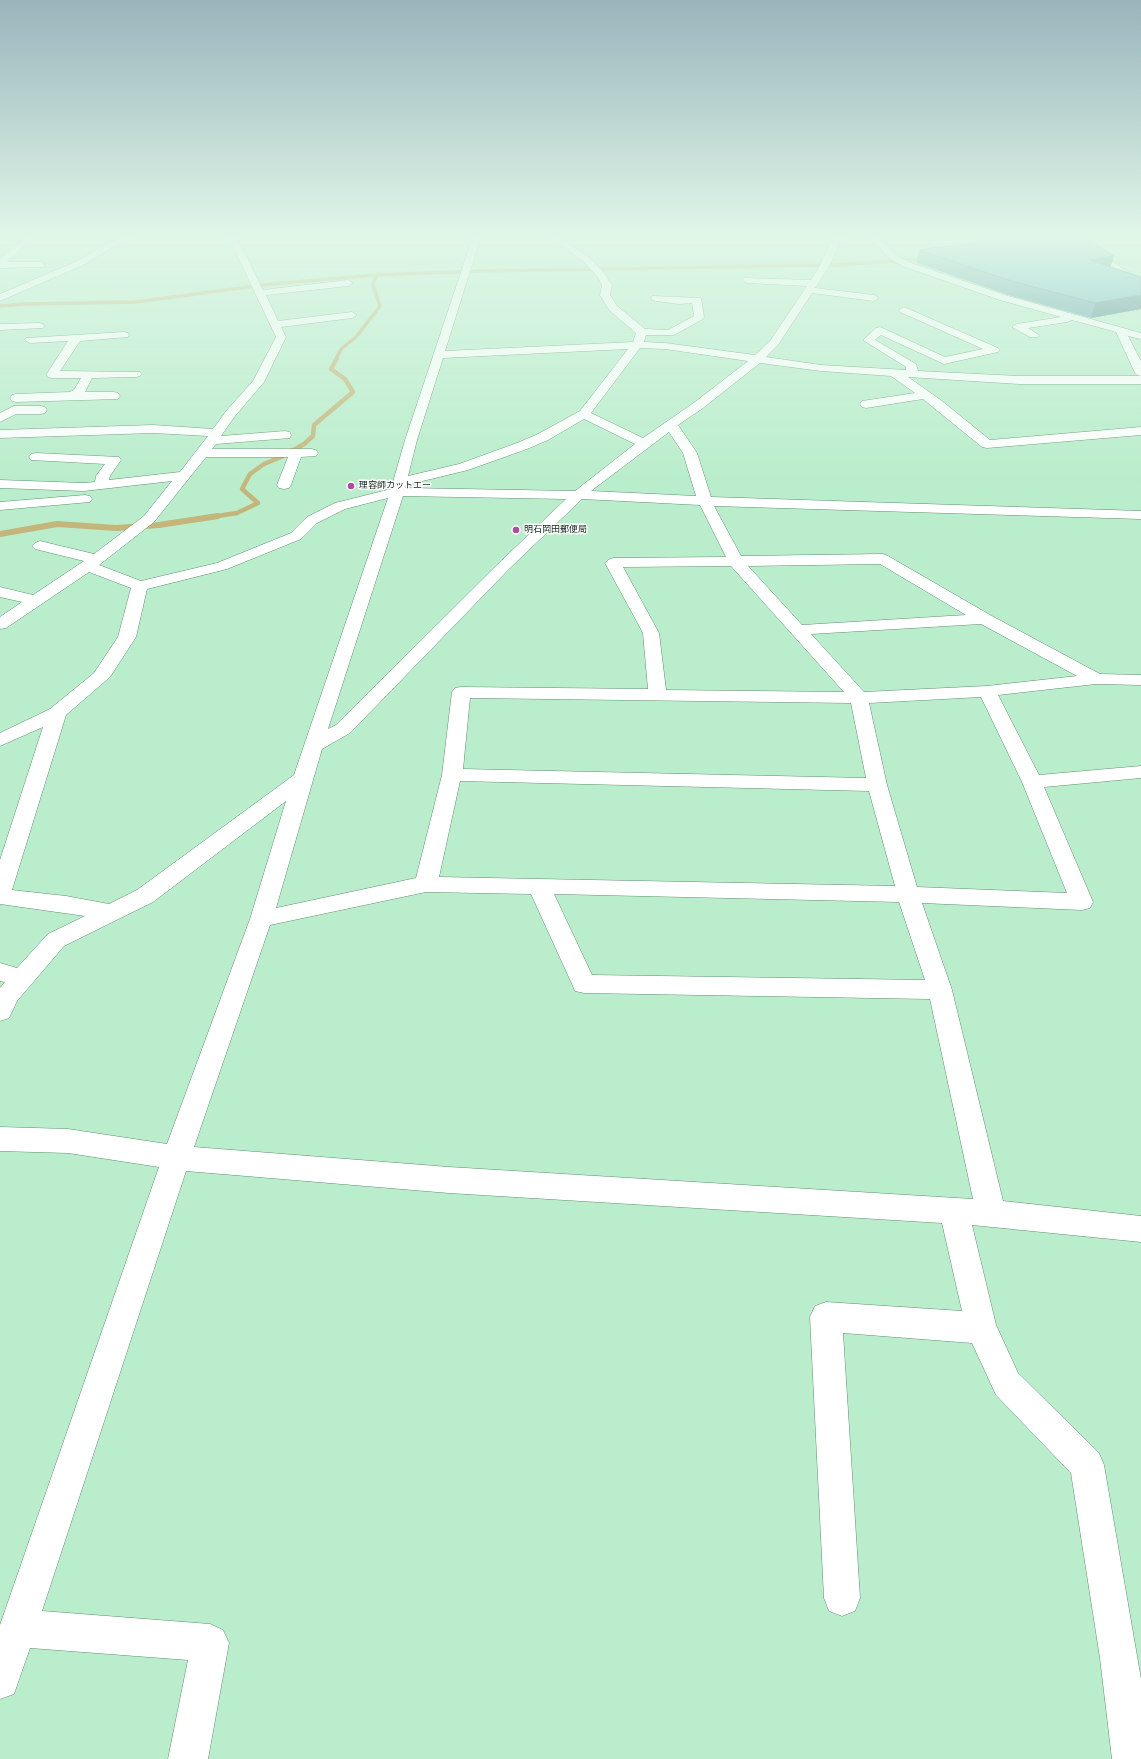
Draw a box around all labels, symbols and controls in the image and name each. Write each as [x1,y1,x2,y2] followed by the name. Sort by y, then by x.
[346,481,356,491] marker: 理容師カットエー
[359,481,431,491] place label: 理容師カットエー
[511,525,521,535] marker: 明石岡田郵便局
[524,525,587,535] place label: 明石岡田郵便局

